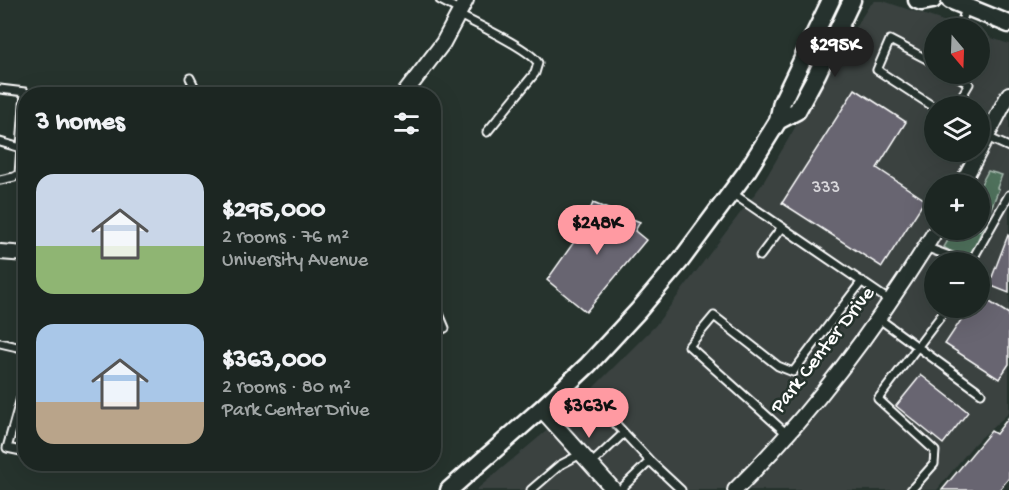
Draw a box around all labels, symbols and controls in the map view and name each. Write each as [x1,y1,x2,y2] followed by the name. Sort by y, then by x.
[924,18,990,84] north arrow
[924,18,990,318] map controls
[793,27,877,78] pin: $295K
[810,35,860,58] text: $295K
[924,96,990,162] button: layers
[390,107,423,140] icon: filters
[36,108,125,139] text: 3 homes
[924,174,990,240] button: +
[811,178,840,199] house number: 333
[222,196,326,227] text: $295,000
[84,198,156,270] icon: home
[555,205,639,256] pin: $248K
[572,213,622,236] text: $248K
[222,227,349,250] text: 2 rooms · 76 m²
[222,250,368,273] text: University Avenue
[924,252,990,318] button: −
[766,281,882,420] street label: Park Center Drive
[222,346,326,377] text: $363,000
[84,348,156,420] icon: home
[222,377,351,400] text: 2 rooms · 80 m²
[547,388,631,439] pin: $363K
[564,396,614,419] text: $363K
[222,400,369,423] text: Park Center Drive

